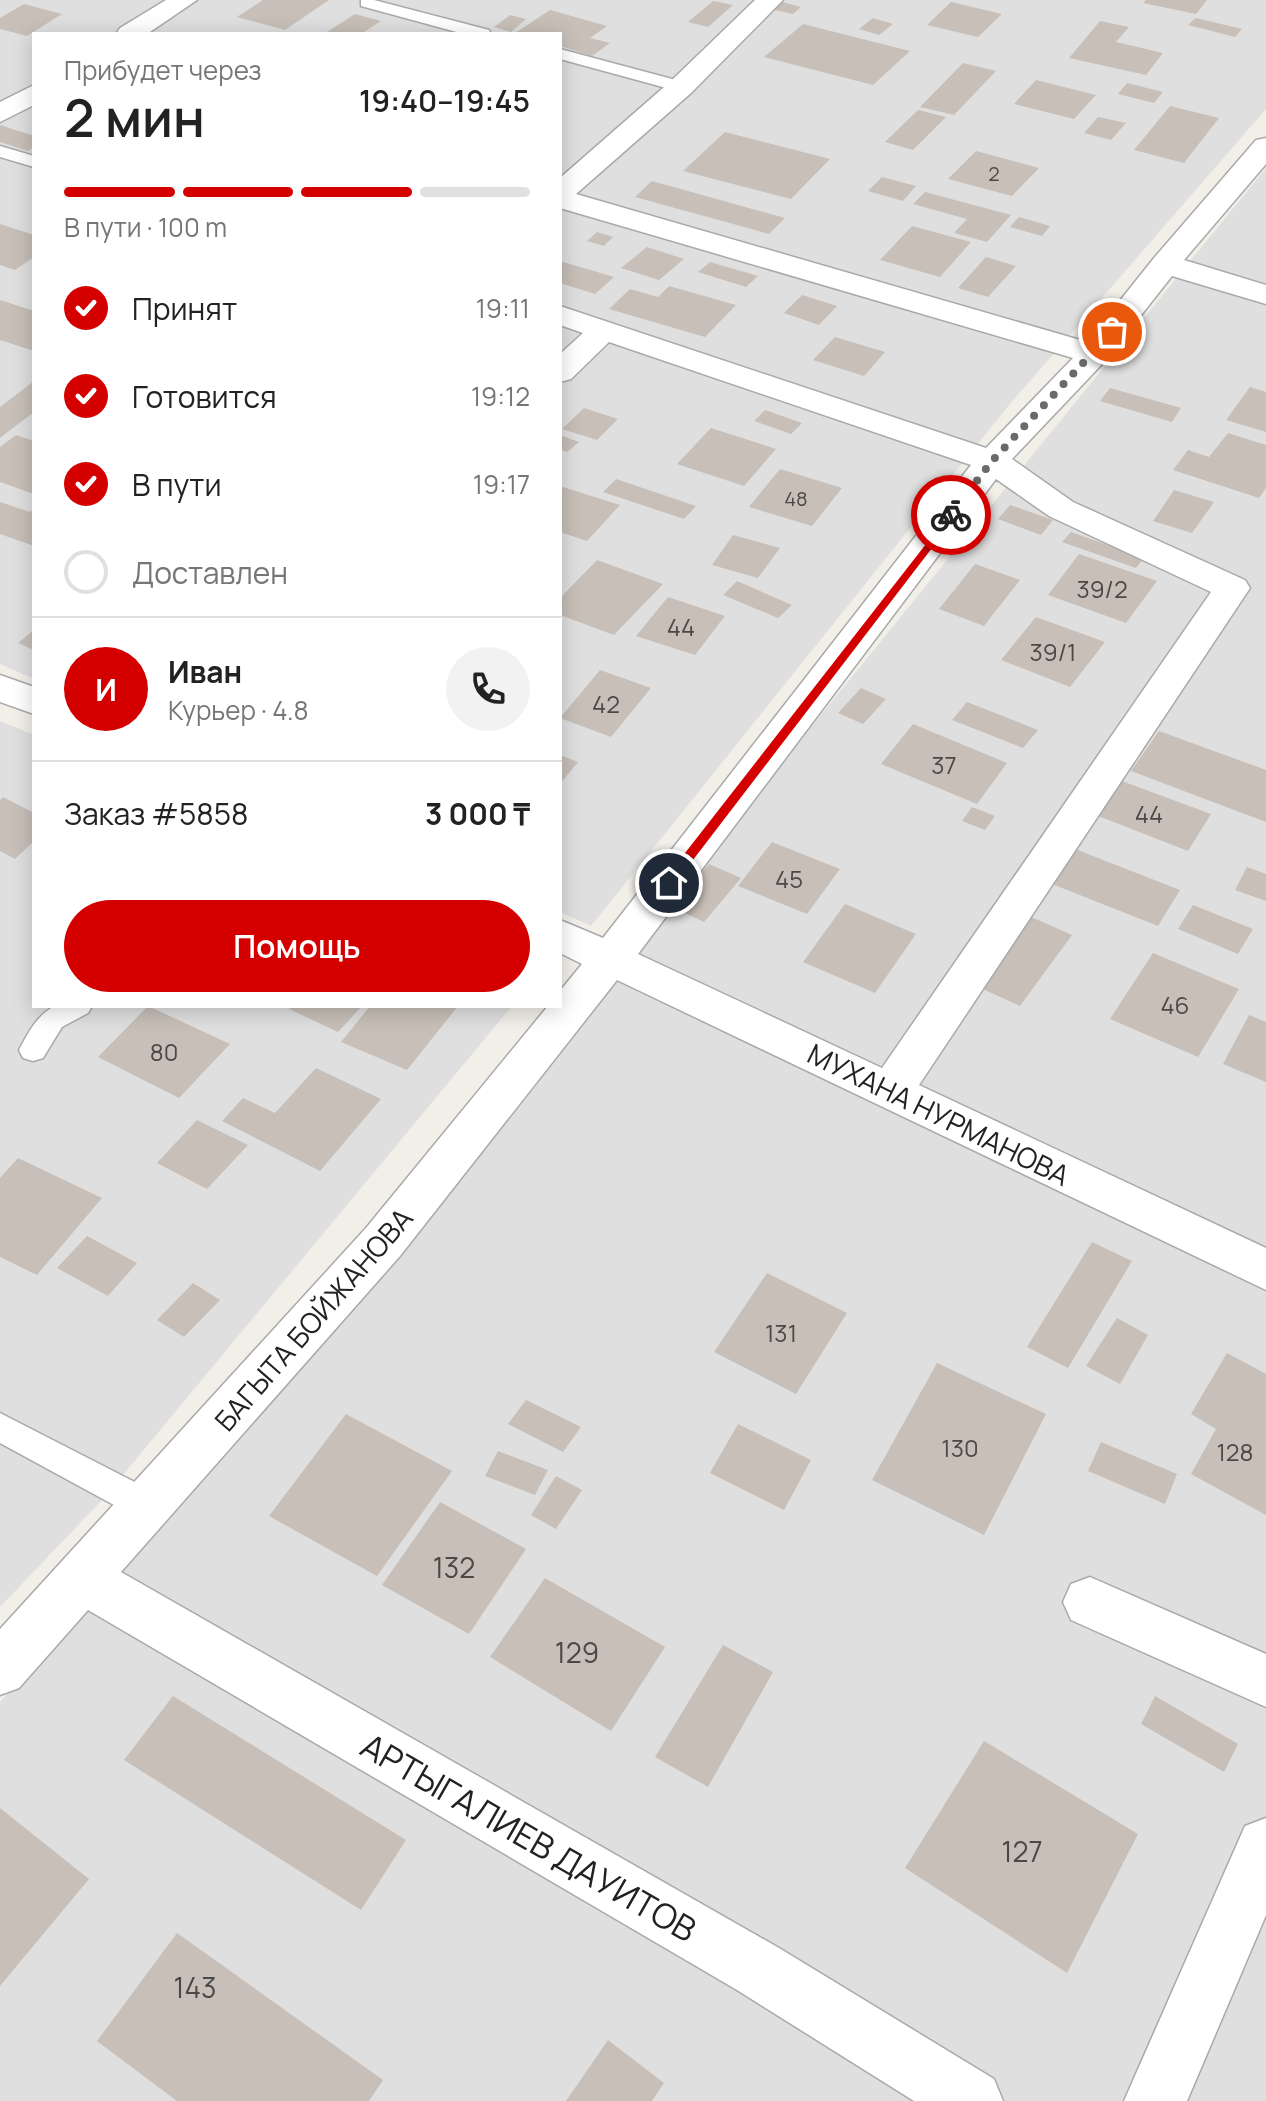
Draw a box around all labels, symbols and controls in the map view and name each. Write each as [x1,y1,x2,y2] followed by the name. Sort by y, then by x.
[64,52,262,88] text: Прибудет через
[359,80,530,121] text: 19:40–19:45
[64,82,205,153] text: 2 мин
[988,160,1000,187] house number: 2
[64,209,227,245] text: В пути · 100 m
[64,286,108,330] icon: check
[132,288,237,329] text: Принят
[476,290,530,326] text: 19:11
[1078,298,1146,366] pin
[1090,310,1134,354] icon: bag
[64,374,108,418] icon: check
[132,376,277,417] text: Готовится
[471,378,530,414] text: 19:12
[64,462,108,506] icon: check
[132,464,222,505] text: В пути
[473,466,530,502] text: 19:17
[911,475,991,555] courier
[784,485,808,512] house number: 48
[929,493,973,537] icon: bike
[132,552,288,593] text: Доставлен
[1076,572,1128,605] house number: 39/2
[667,610,695,643] house number: 44
[1030,635,1076,668] house number: 39/1
[446,647,530,731] button: phone
[168,651,242,692] text: Иван
[95,669,117,710] text: И
[592,687,620,720] house number: 42
[168,692,309,728] text: Курьер · 4.8
[931,748,957,781] house number: 37
[64,793,248,834] text: Заказ #5858
[425,793,530,834] text: 3 000 ₸
[1135,797,1163,830] house number: 44
[635,849,703,917] pin
[647,861,691,905] icon: home
[775,862,803,895] house number: 45
[64,900,530,992] button: Помощь
[1160,988,1190,1021] house number: 46
[802,1034,1076,1194] street label: МУХАНА НУРМАНОВА
[150,1035,178,1068] house number: 80
[206,1199,421,1439] street label: БАГЫТА БОЙЖАНОВА
[765,1316,797,1349] house number: 131
[941,1431,979,1464] house number: 130
[1217,1435,1253,1468] house number: 128
[433,1548,475,1586] house number: 132
[555,1633,599,1671] house number: 129
[353,1722,705,1952] street label: АРТЫГАЛИЕВ ДАУИТОВ
[1002,1832,1042,1870] house number: 127
[174,1968,216,2006] house number: 143

